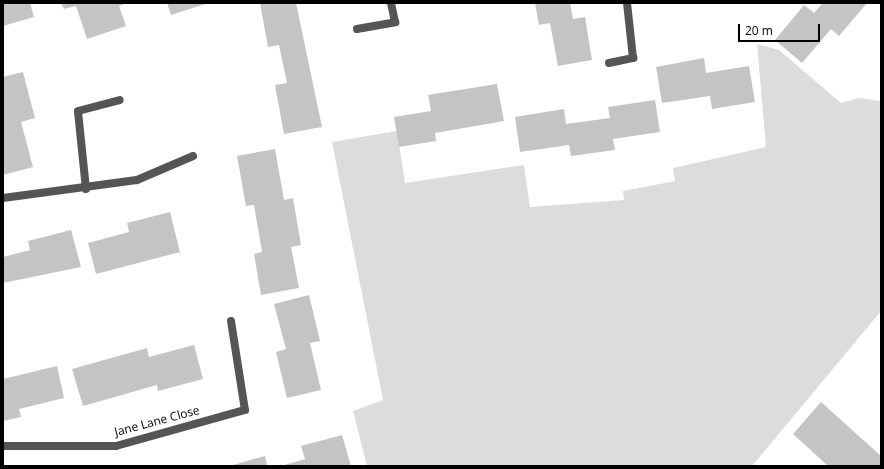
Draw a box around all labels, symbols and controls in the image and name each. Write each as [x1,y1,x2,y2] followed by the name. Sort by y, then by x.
[740,16,822,42] scale bar
[745,22,773,39] text: 20 m
[113,403,201,439] street label: Jane Lane Close

